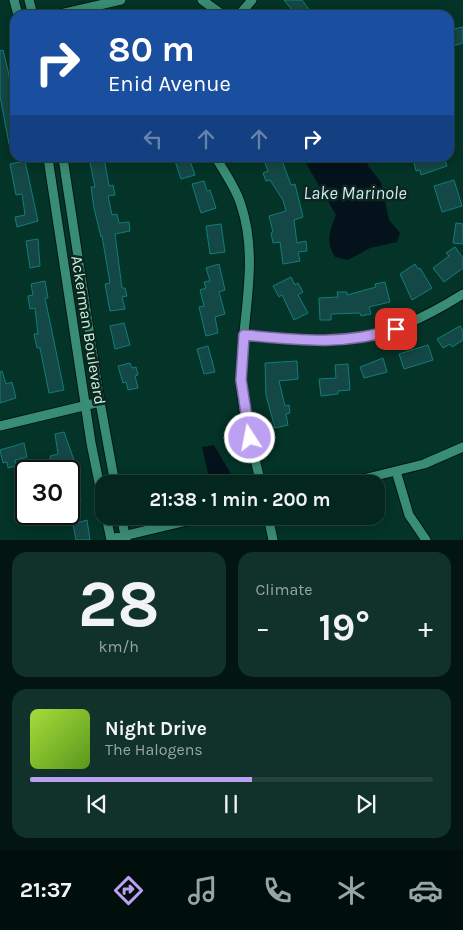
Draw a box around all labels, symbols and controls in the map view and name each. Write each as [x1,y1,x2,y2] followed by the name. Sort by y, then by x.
[108,29,195,70] text: 80 m
[25,30,90,95] icon: right
[108,71,231,97] text: Enid Avenue
[139,125,167,153] icon: left
[192,125,220,153] icon: ahead
[245,125,273,153] icon: ahead
[298,125,326,153] icon: right
[303,182,407,204] water label: Lake Marinole
[67,254,110,406] street label: Ackerman Boulevard
[375,308,417,350] pin
[382,315,410,343] icon: arrive
[223,411,275,463] position arrow
[15,460,80,525] speed limit sign: 30
[150,489,330,511] text: 21:38 · 1 min · 200 m
[78,566,159,642] text: 28
[256,580,313,599] text: Climate
[319,605,370,650] text: 19°
[256,611,270,644] text: −
[418,611,433,644] text: +
[98,637,139,656] text: km/h
[105,718,207,740] text: Night Drive
[105,740,203,759] text: The Halogens
[83,790,111,818] icon: previous
[217,790,245,818] icon: pause
[352,790,380,818] icon: next
[111,873,146,908] icon: directions
[185,873,220,908] icon: music
[260,873,295,908] icon: phone
[334,873,369,908] icon: climate
[408,873,443,908] icon: car
[20,877,71,903] text: 21:37

